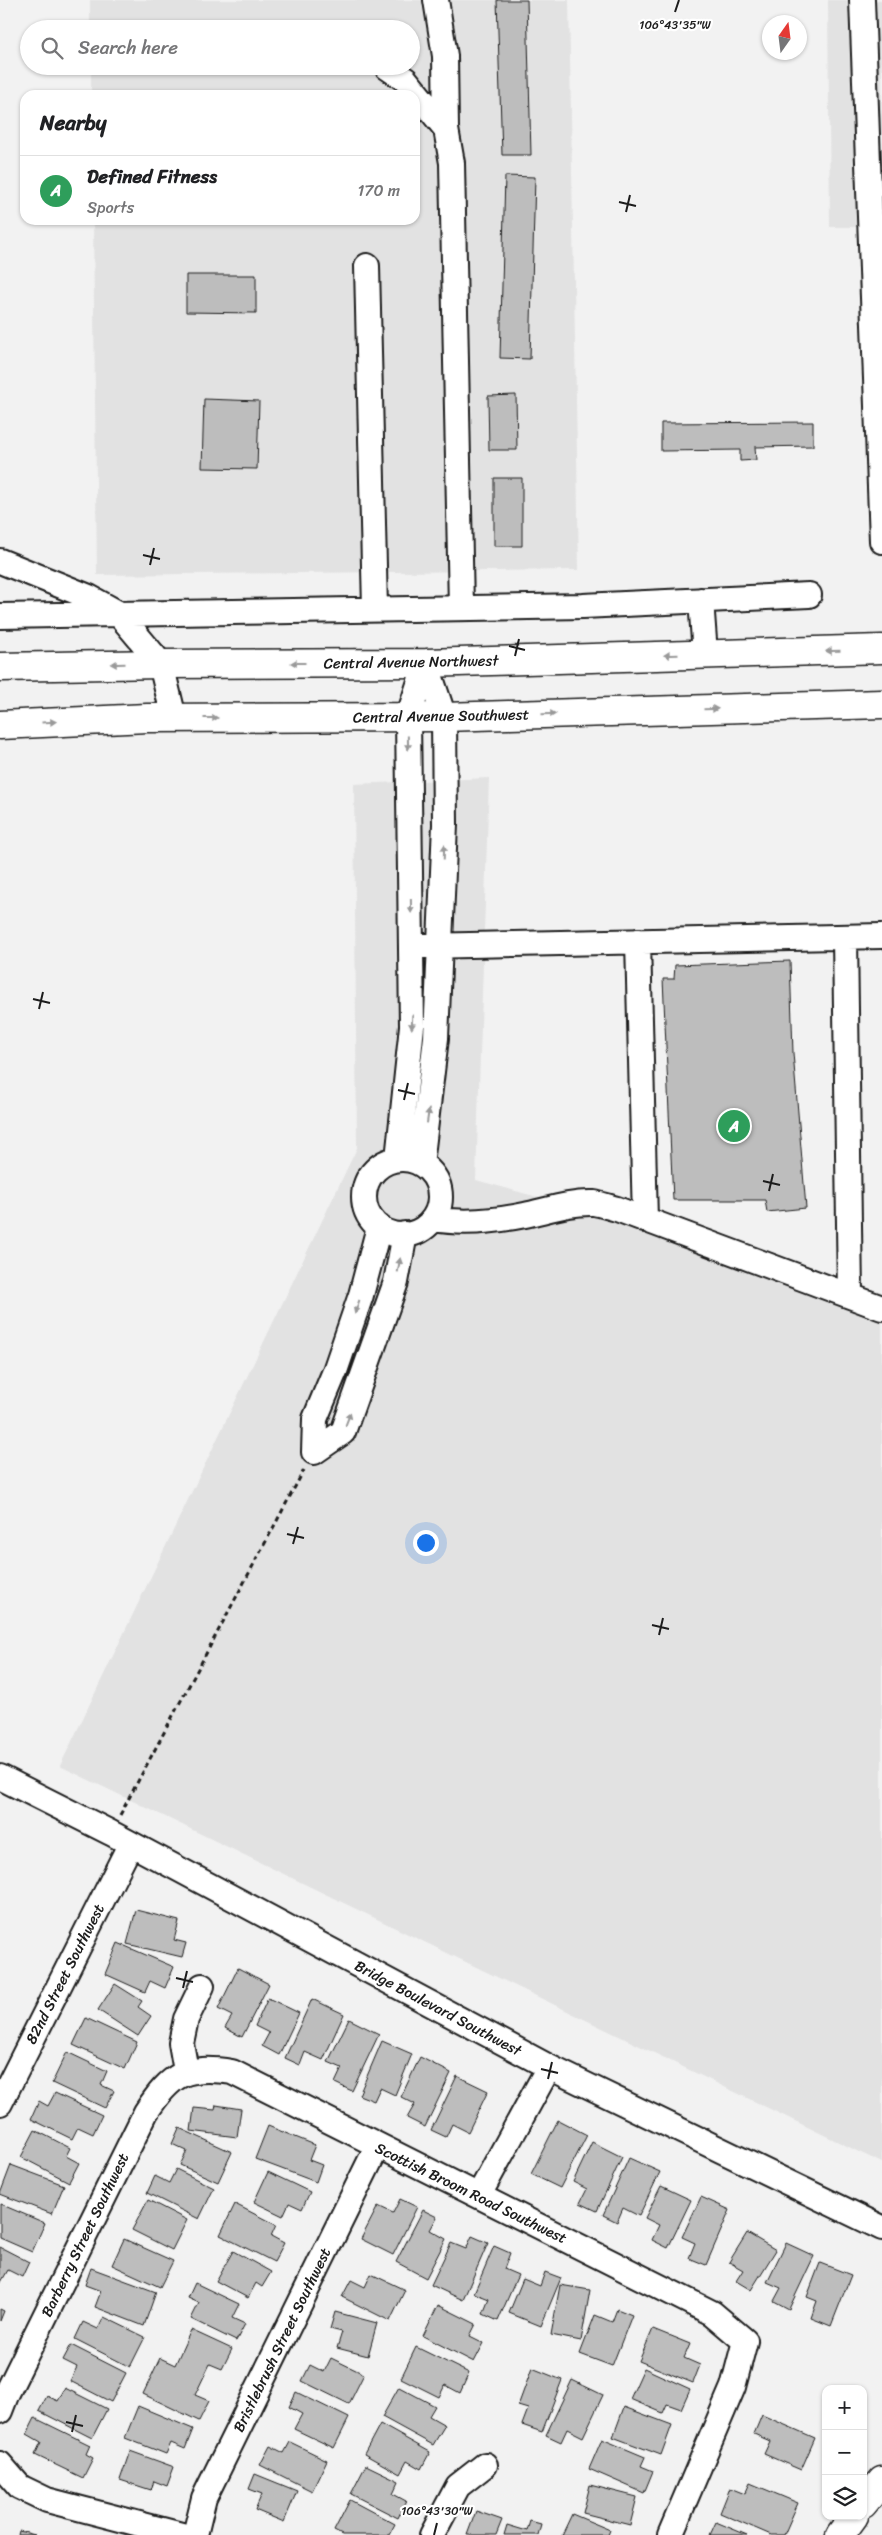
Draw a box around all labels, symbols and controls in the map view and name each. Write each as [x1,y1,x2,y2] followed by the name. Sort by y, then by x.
[639,14,711,36] text: 106°43'35"W
[762,15,807,60] north arrow
[20,20,420,75] search box
[78,31,178,64] text: Search here
[38,34,66,62] icon: search
[40,104,106,142] text: Nearby
[87,160,217,193] text: Defined Fitness
[51,176,61,205] text: A
[357,176,400,205] text: 170 m
[87,193,134,222] text: Sports
[323,647,500,677] street label: Central Avenue Northwest
[825,647,841,655] one-way arrow
[663,652,679,660] one-way arrow
[290,659,306,667] one-way arrow
[110,661,126,669] one-way arrow
[353,701,530,731] street label: Central Avenue Southwest
[703,705,719,713] one-way arrow
[541,710,557,718] one-way arrow
[203,714,219,722] one-way arrow
[41,718,57,726] one-way arrow
[404,736,412,752] one-way arrow
[440,844,448,860] one-way arrow
[408,898,416,914] one-way arrow
[408,1015,416,1031] one-way arrow
[718,1107,750,1145] pin: A
[424,1108,432,1124] one-way arrow
[396,1257,404,1273] one-way arrow
[353,1300,360,1315] one-way arrow
[344,1411,352,1426] one-way arrow
[413,1530,439,1556] your location
[18,1899,112,2049] street label: 82nd Street Southwest
[350,1953,527,2064] street label: Bridge Boulevard Southwest
[370,2135,572,2251] street label: Scottish Broom Road Southwest
[34,2148,136,2322] street label: Barberry Street Southwest
[226,2243,338,2437] street label: Bristlebrush Street Southwest
[822,2385,867,2520] map controls
[822,2385,867,2430] button: +
[822,2430,867,2475] button: −
[822,2475,867,2520] button: layers
[401,2500,474,2522] text: 106°43'30"W

